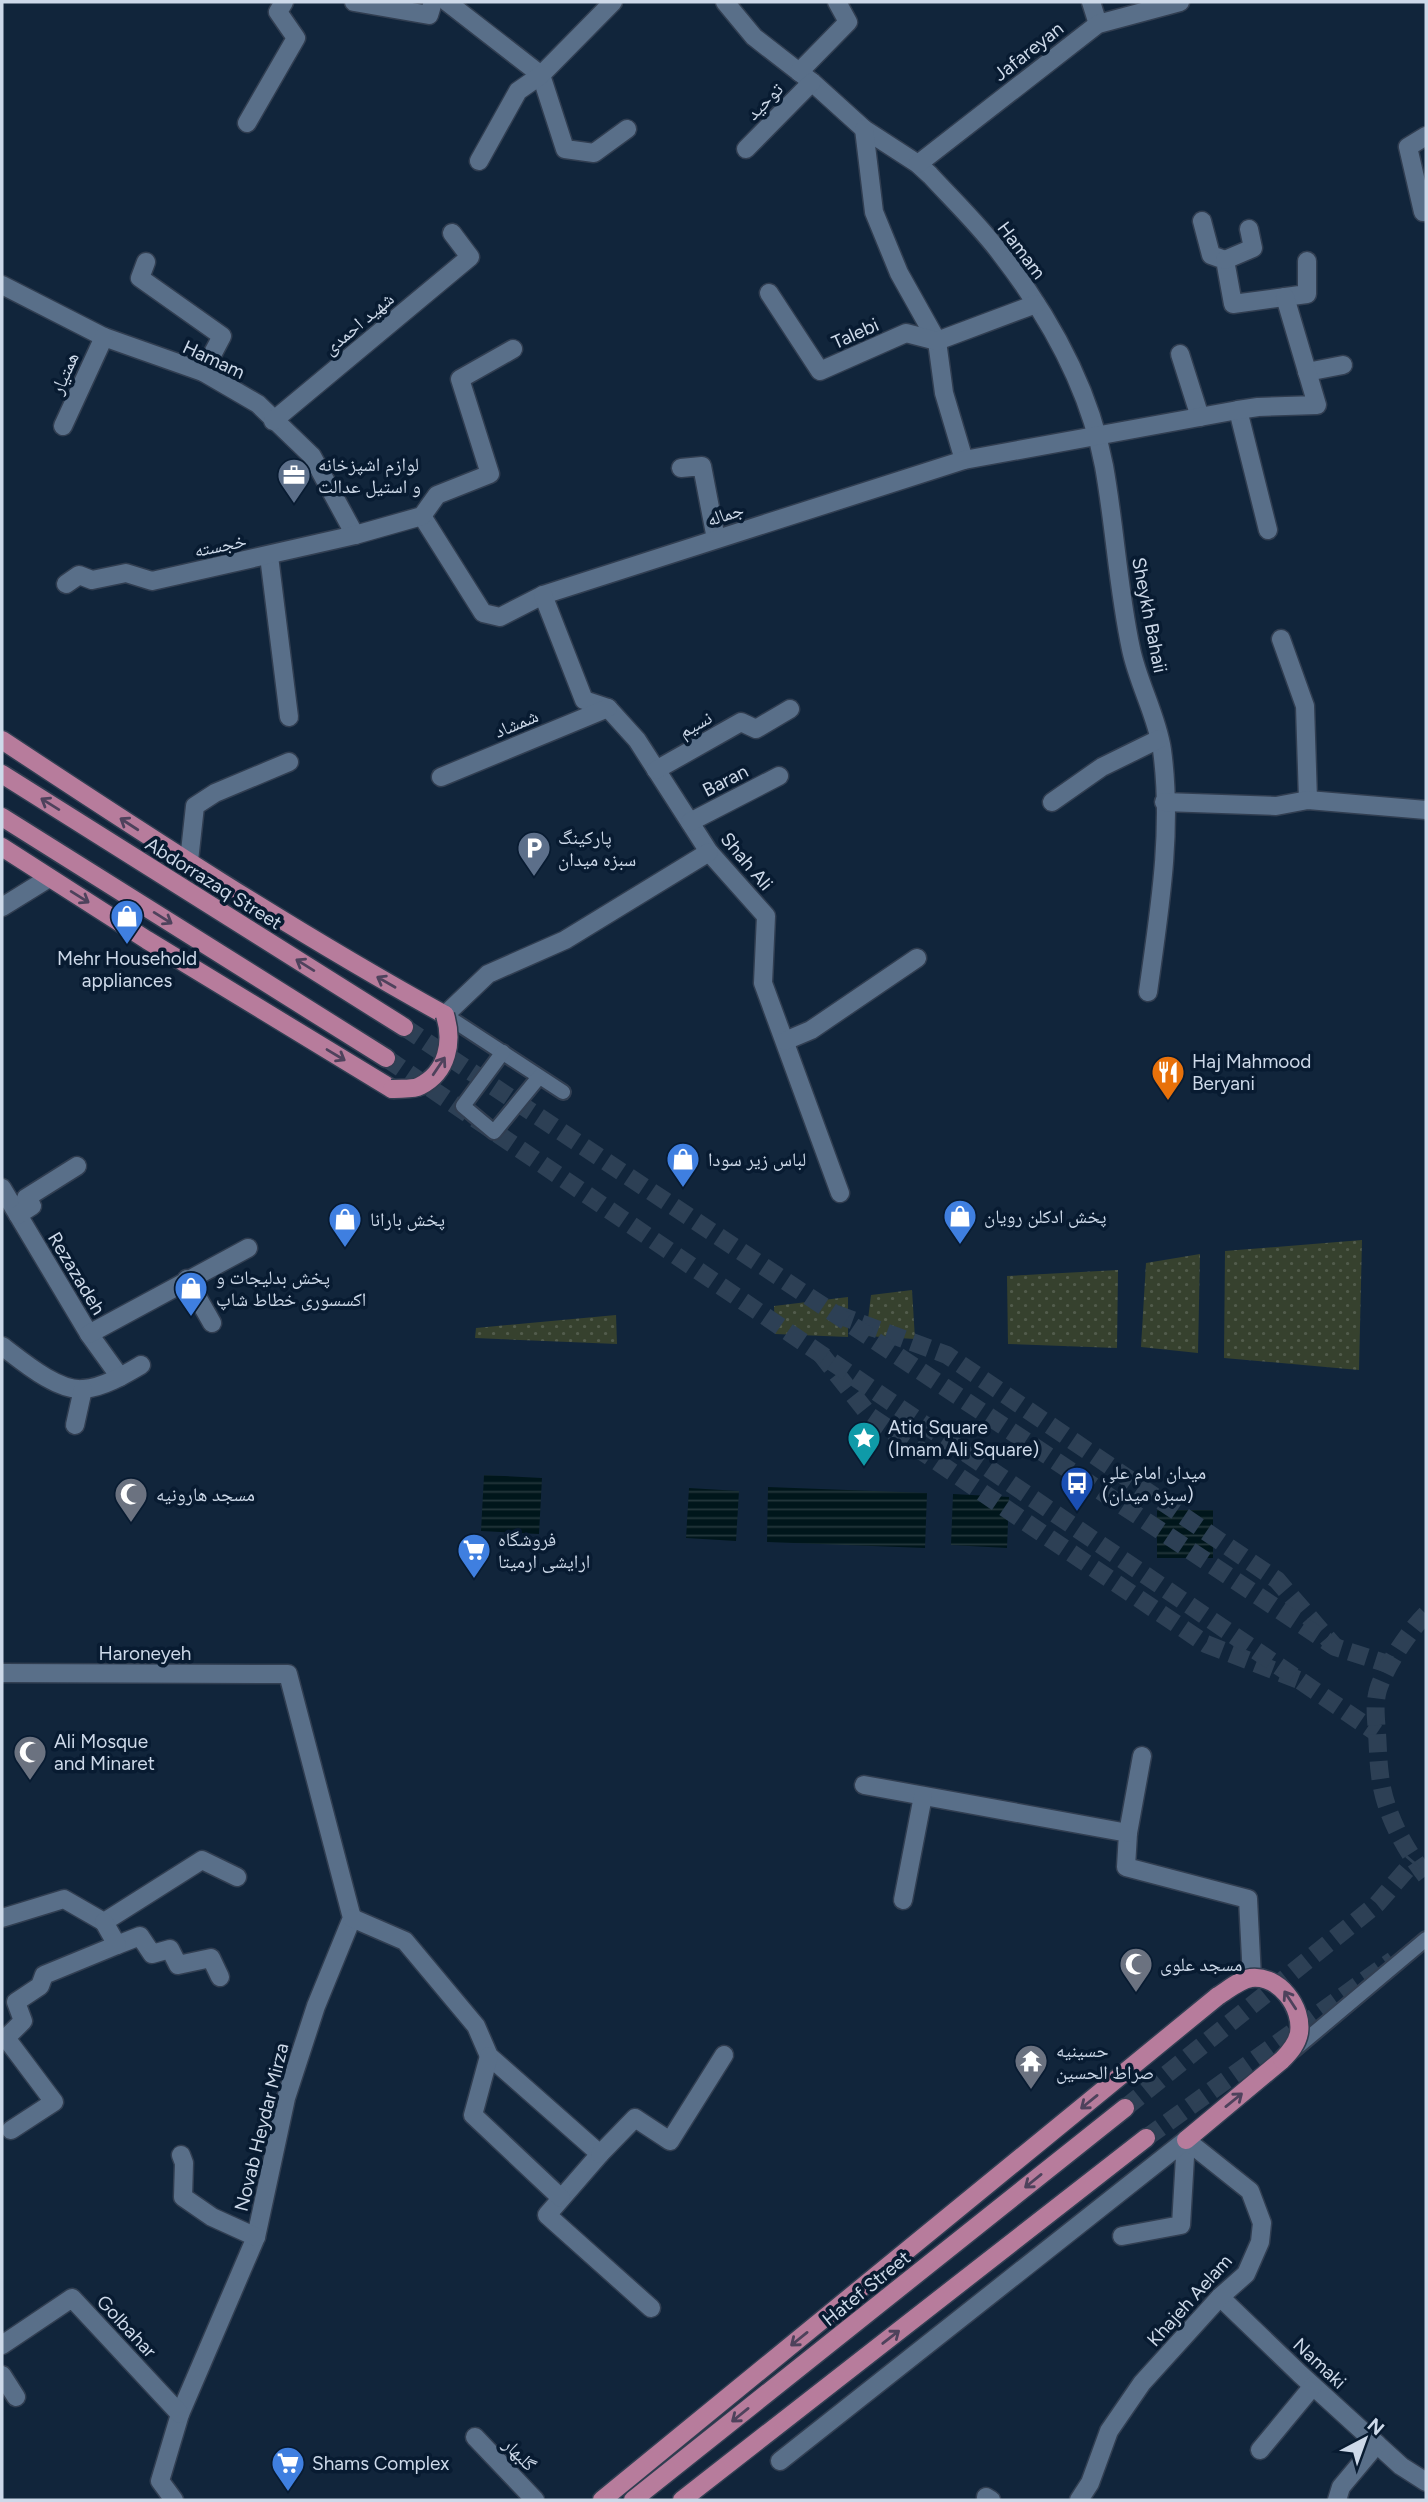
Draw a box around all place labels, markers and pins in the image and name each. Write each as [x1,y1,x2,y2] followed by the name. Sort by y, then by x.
[318,453,421,498] place label: لوازم اشپزخانه و استیل عدالت
[275,456,313,505] office icon: لوازم اشپزخانه و استیل عدالت
[558,826,636,871] place label: پارکینگ سبزه میدان
[515,829,553,878] parking icon: پارکینگ سبزه میدان
[108,897,146,946] shop icon: Mehr Household appliances
[57,947,197,992] place label: Mehr Household appliances
[1192,1050,1311,1095] place label: Haj Mahmood Beryani
[1149,1053,1187,1102] restaurant icon: Haj Mahmood Beryani
[664,1140,702,1189] shop icon: لباس زیر سودا
[708,1148,806,1171] place label: لباس زیر سودا
[941,1197,979,1246] shop icon: پخش ادکلن رویان
[326,1200,364,1249] shop icon: پخش بارانا
[984,1205,1107,1228] place label: پخش ادکلن رویان
[370,1208,445,1231] place label: پخش بارانا
[216,1266,366,1311] place label: پخش بدلیجات و اکسسوری خطاط شاپ
[172,1269,210,1318] shop icon: پخش بدلیجات و اکسسوری خطاط شاپ
[888,1416,1039,1461] place label: Atiq Square (Imam Ali Square)
[845,1419,883,1468] place icon: Atiq Square (Imam Ali Square)
[1102,1461,1206,1506] place label: میدان امام علی (سبزه میدان)
[1058,1464,1096,1513] bus stop icon: میدان امام علی (سبزه میدان)
[112,1475,150,1524] mosque icon: مسجد هارونیه
[156,1483,255,1506] place label: مسجد هارونیه
[498,1528,590,1573] place label: فروشگاه ارایشی ارمیتا
[455,1531,493,1580] supermarket icon: فروشگاه ارایشی ارمیتا
[54,1730,155,1775] place label: Ali Mosque and Minaret
[11,1733,49,1782] mosque icon: Ali Mosque and Minaret
[1117,1945,1155,1994] mosque icon: مسجد علوی
[1160,1953,1243,1976] place label: مسجد علوی
[1056,2039,1154,2084] place label: حسینیه صراط الحسین
[1012,2042,1050,2091] temple icon: حسینیه صراط الحسین
[269,2444,307,2493] supermarket icon: Shams Complex
[312,2452,449,2475] place label: Shams Complex

